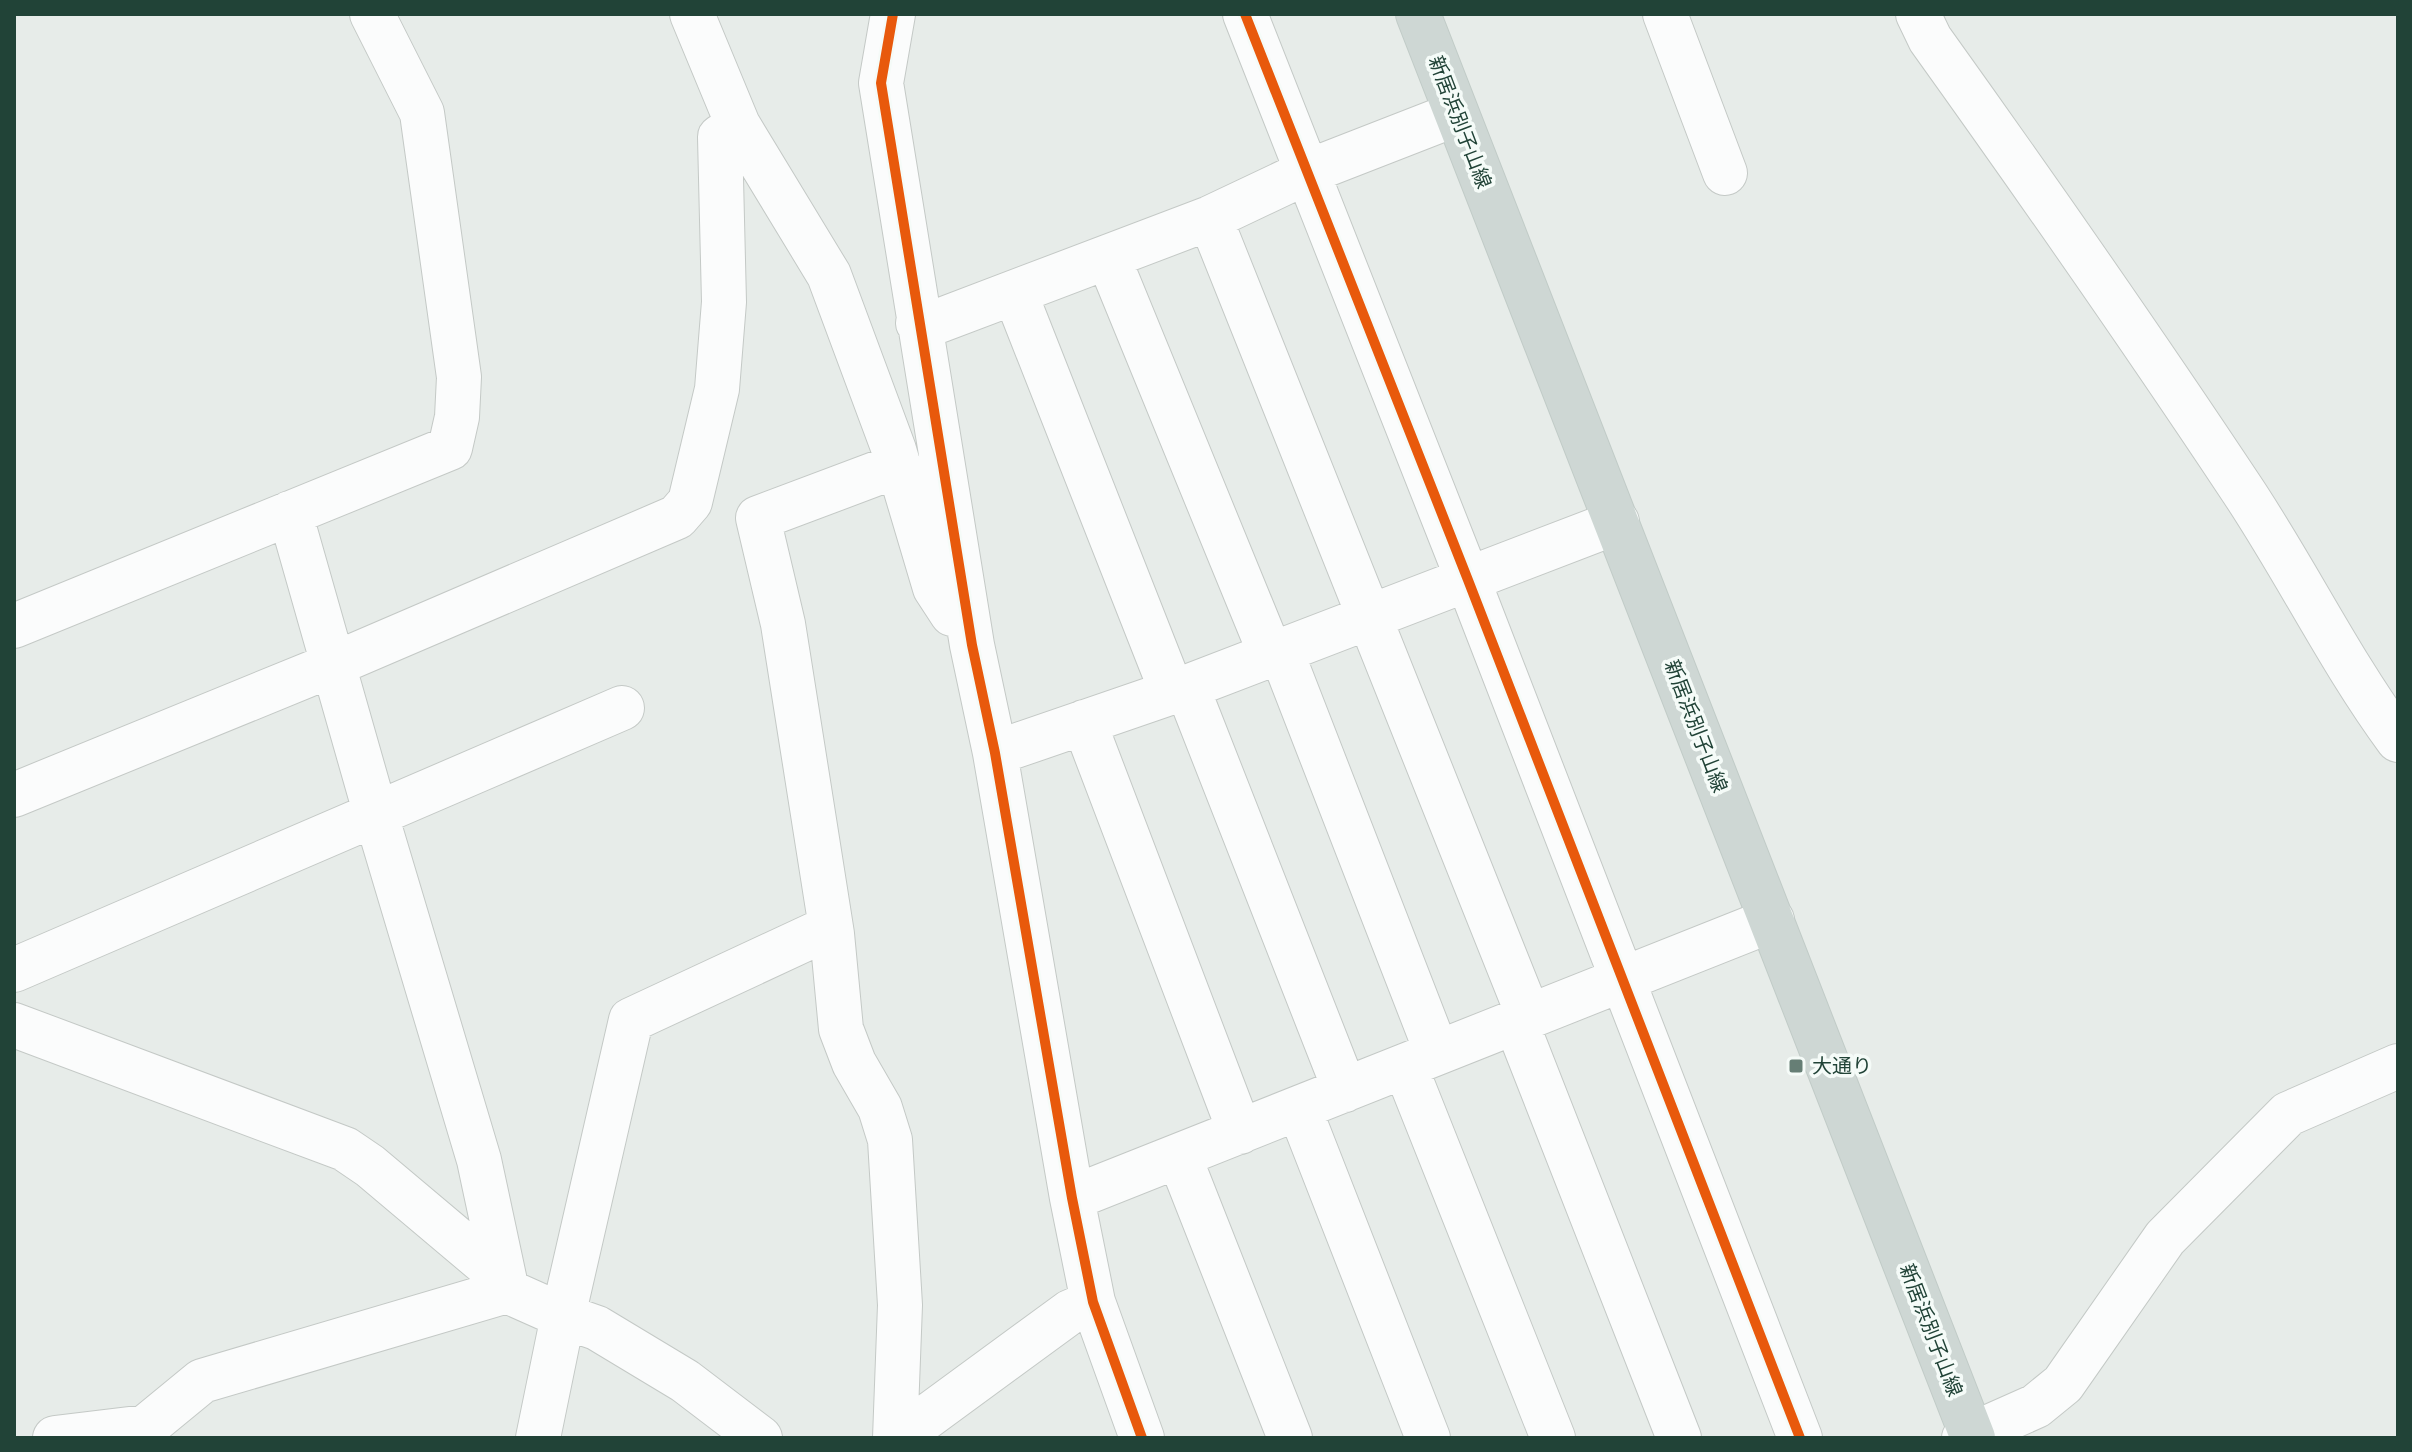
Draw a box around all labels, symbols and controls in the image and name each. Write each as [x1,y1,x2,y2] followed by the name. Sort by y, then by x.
[1423,52,1498,192] street label: 新居浜別子山線
[1659,656,1734,796] street label: 新居浜別子山線
[1812,1052,1872,1079] place label: 大通り
[1787,1057,1805,1075] marker: 大通り
[1894,1260,1969,1400] street label: 新居浜別子山線

